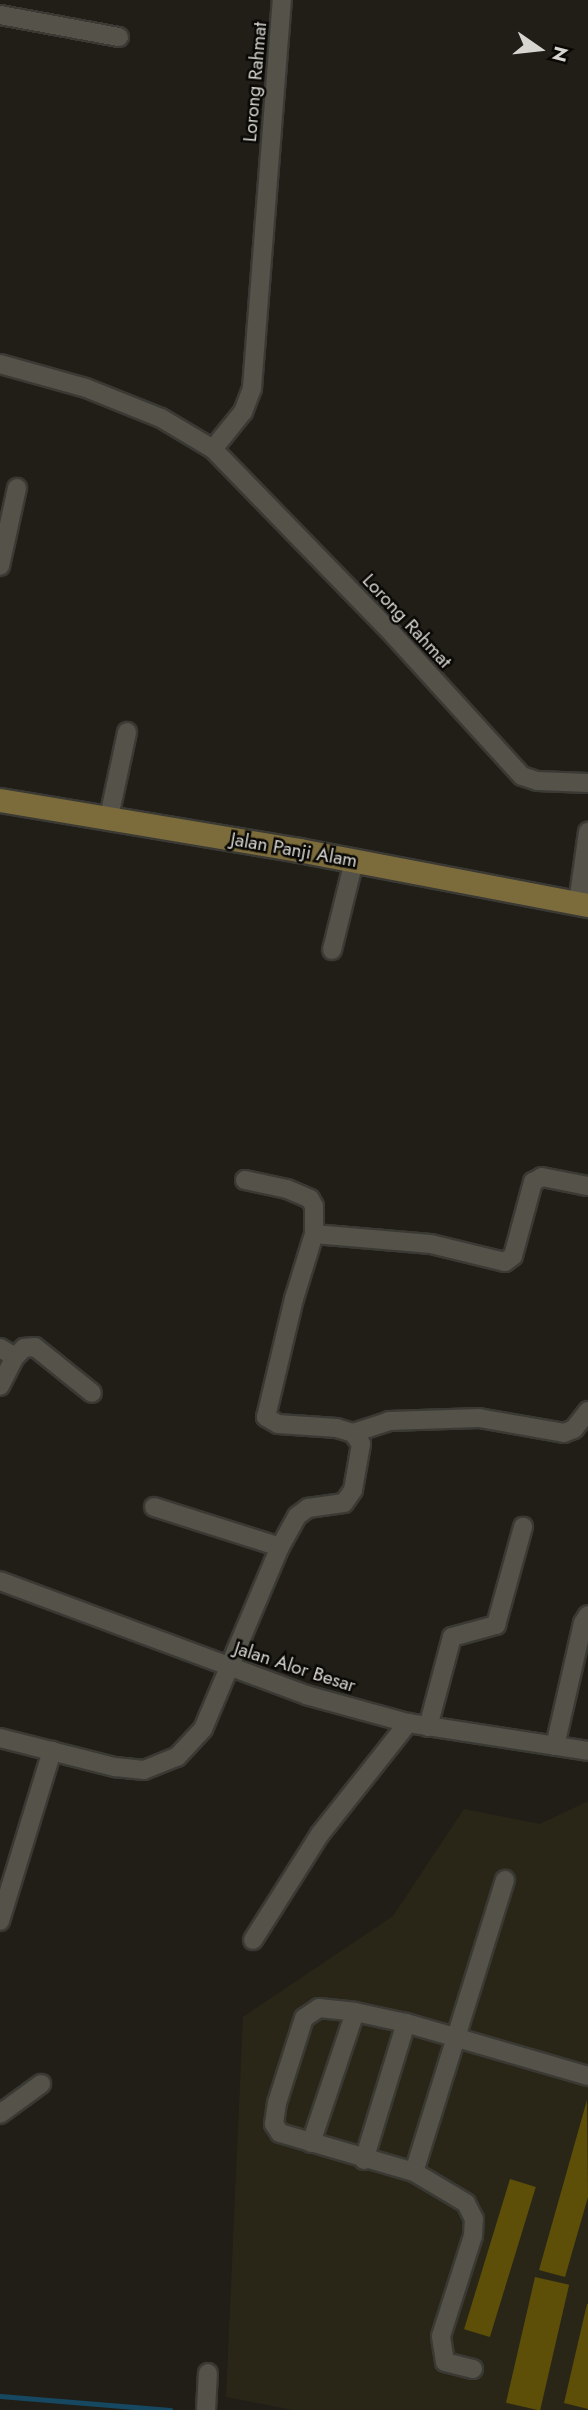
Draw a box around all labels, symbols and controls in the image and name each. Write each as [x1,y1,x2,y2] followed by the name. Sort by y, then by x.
[504,14,574,84] north arrow
[238,21,272,143] street label: Lorong Rahmat
[545,44,575,65] text: N
[358,569,456,673] street label: Lorong Rahmat
[229,828,359,872] street label: Jalan Panji Alam
[232,1637,358,1697] street label: Jalan Alor Besar

